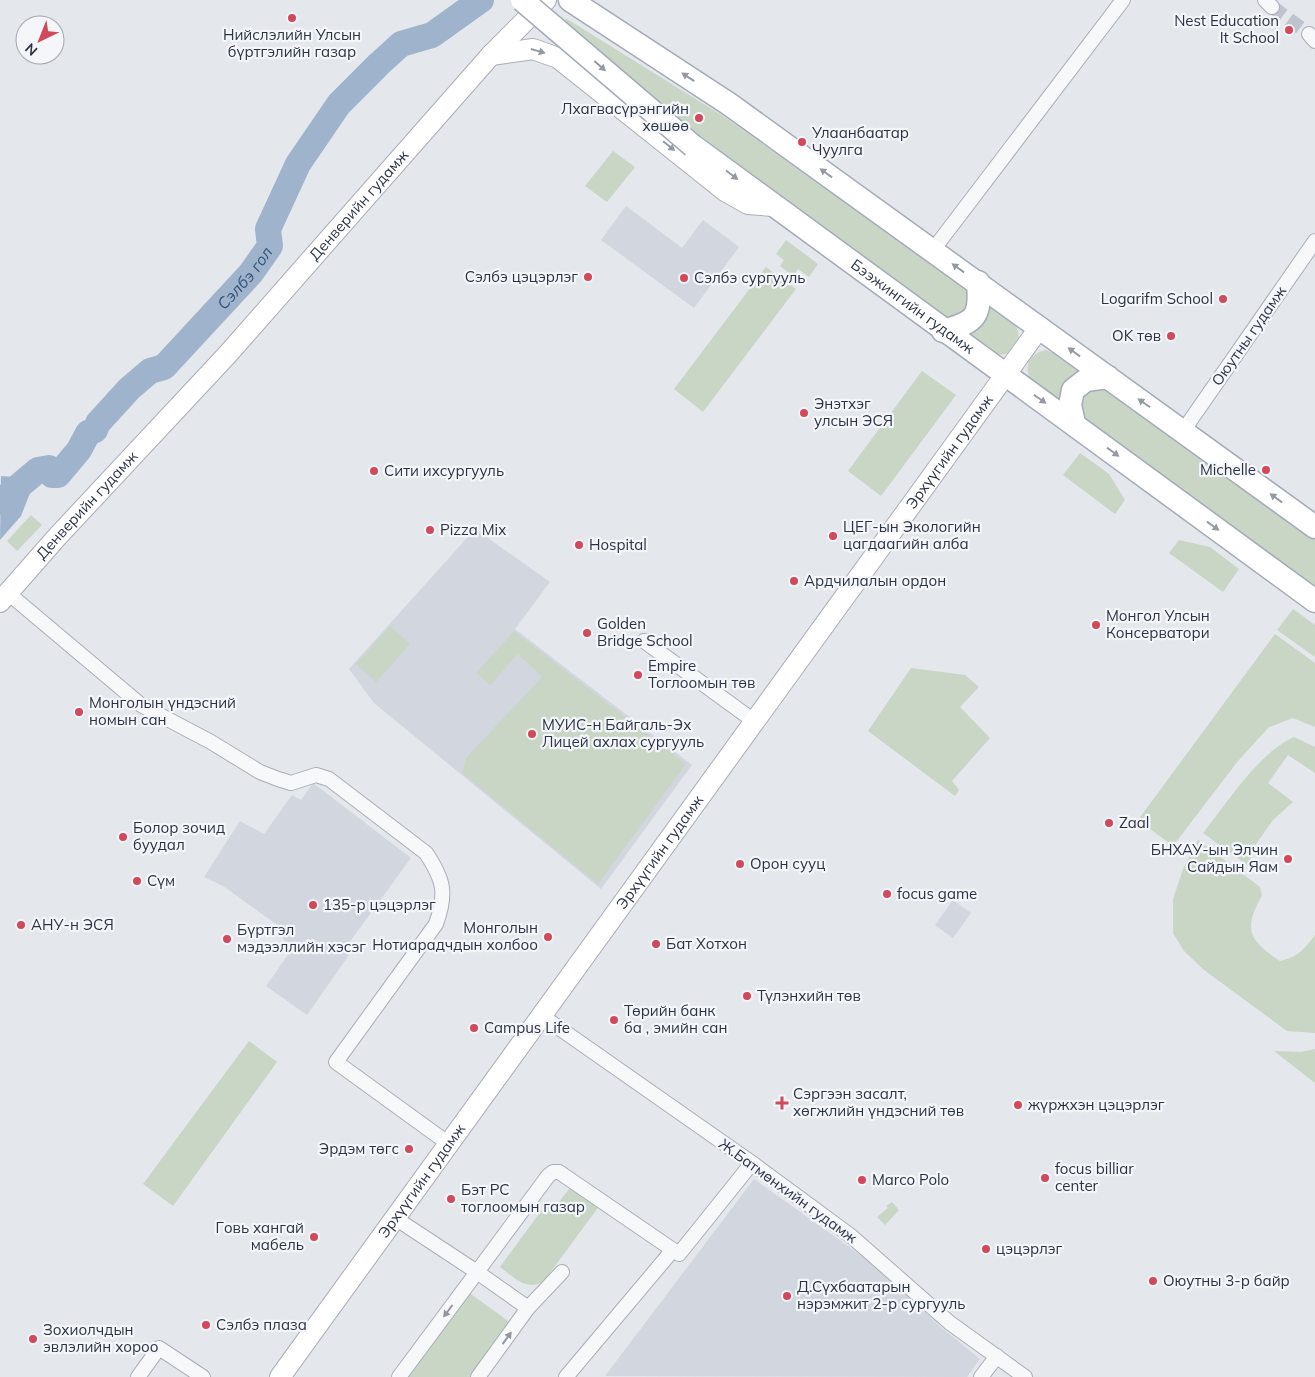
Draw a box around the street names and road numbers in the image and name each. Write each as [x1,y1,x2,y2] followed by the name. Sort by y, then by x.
[305,145,413,264] street label: Денверийн гудамж
[847,255,979,358] street label: Бээжингийн гудамж
[1207,281,1291,389] street label: Оюутны гудамж
[902,390,997,512] street label: Эрхүүгийн гудамж
[32,446,142,563] street label: Денверийн гудамж
[612,790,708,913] street label: Эрхүүгийн гудамж
[374,1119,470,1241] street label: Эрхүүгийн гудамж
[715,1134,862,1248] street label: Ж.Батмөнхийн гудамж

